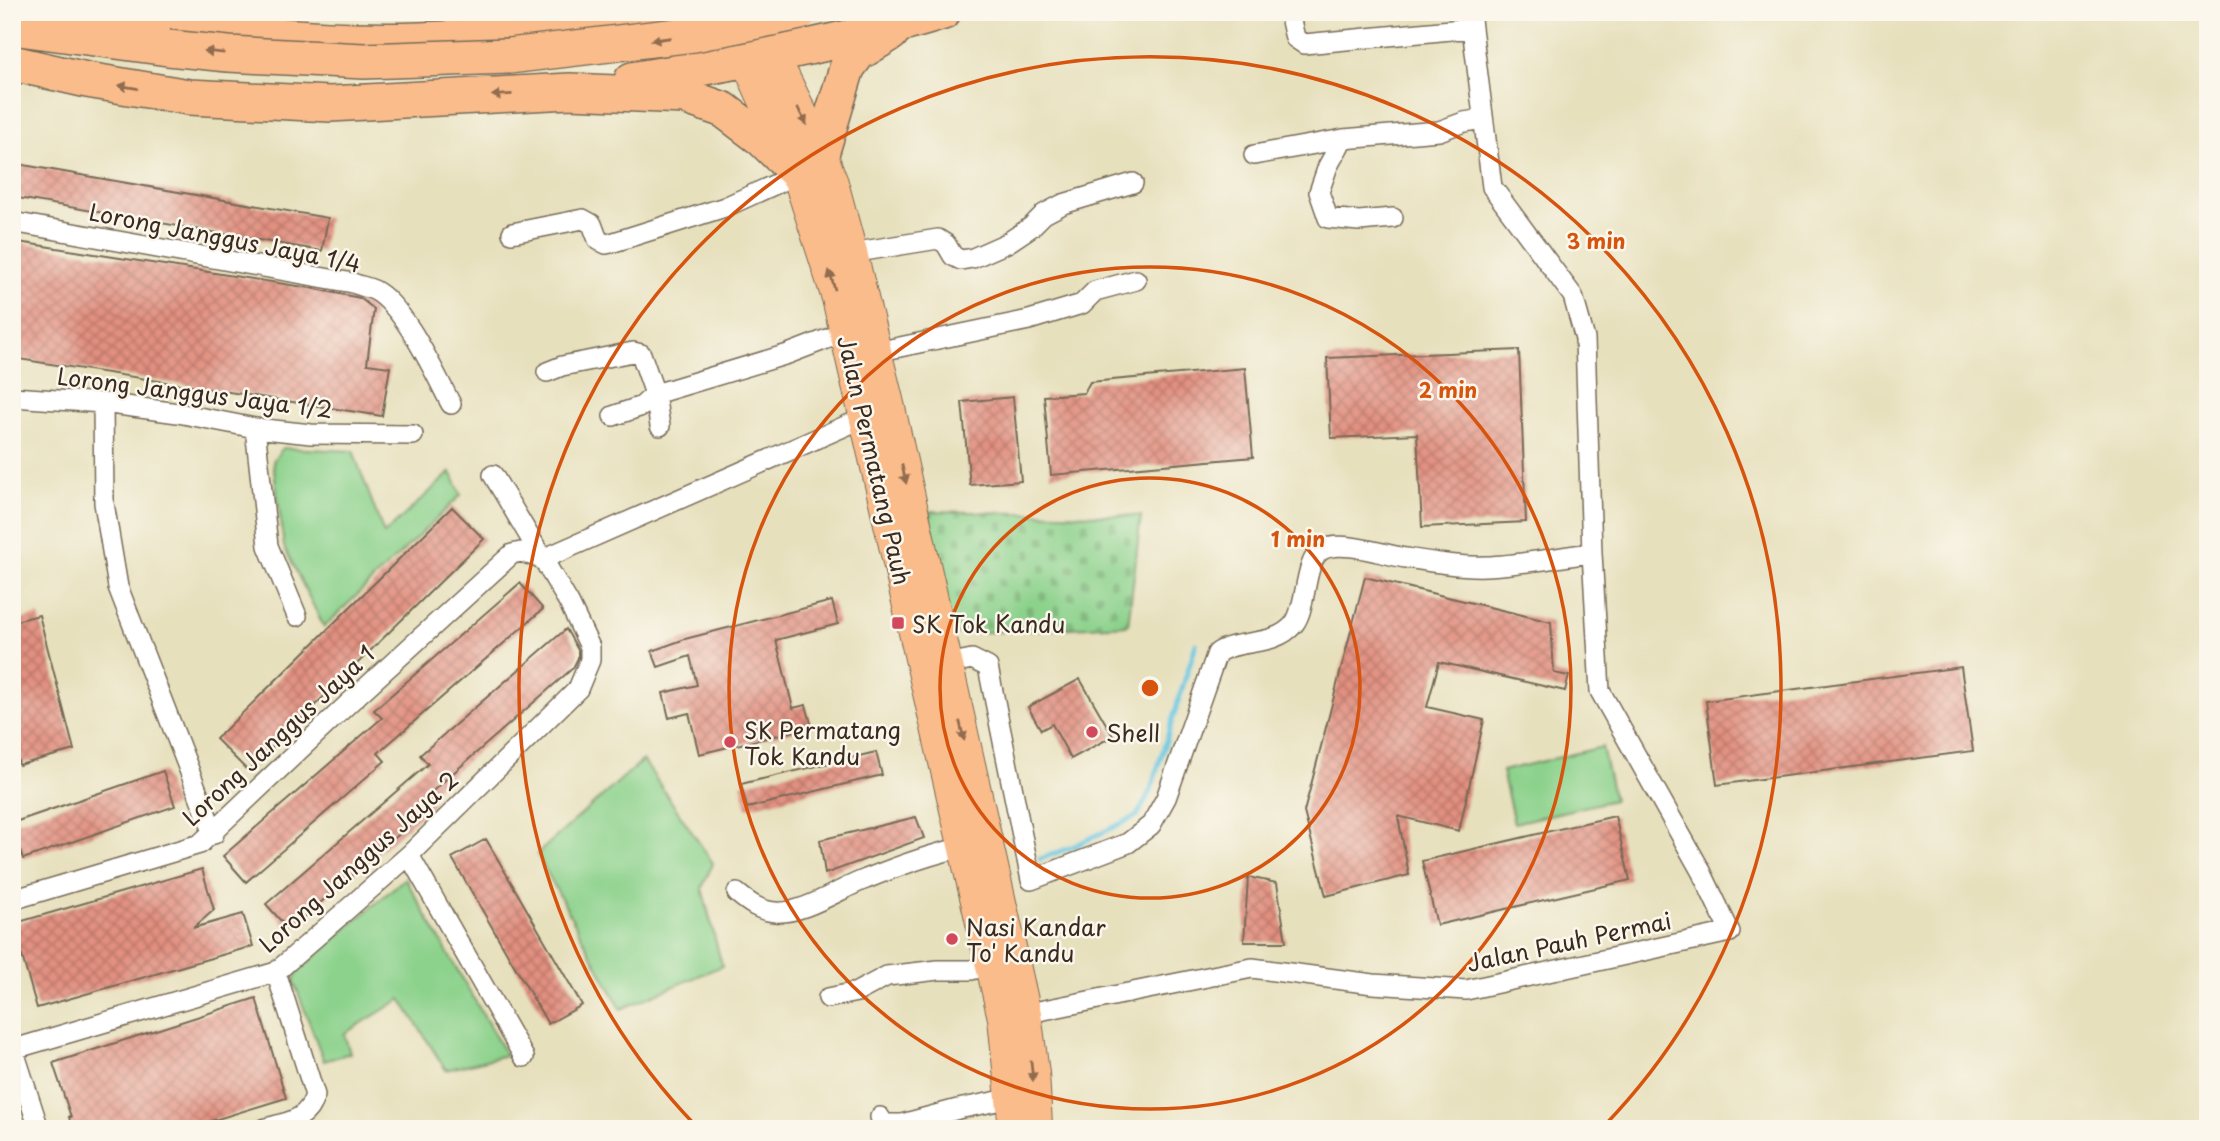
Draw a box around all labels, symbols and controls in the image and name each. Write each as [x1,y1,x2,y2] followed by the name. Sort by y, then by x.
[650,34,672,45] one-way arrow
[203,47,225,58] one-way arrow
[117,81,139,92] one-way arrow
[490,89,512,100] one-way arrow
[796,106,807,126] one-way arrow
[86,194,364,280] street label: Lorong Janggus Jaya 1/4
[1566,224,1626,256] text: 3 min
[826,269,837,290] one-way arrow
[829,332,921,588] street label: Jalan Permatang Pauh
[55,358,335,426] street label: Lorong Janggus Jaya 1/2
[1419,373,1477,405] text: 2 min
[899,463,910,485] one-way arrow
[1271,522,1325,554] text: 1 min
[912,606,1065,641] place label: SK Tok Kandu
[890,615,906,631] marker: SK Tok Kandu
[174,636,382,834] street label: Lorong Janggus Jaya 1
[1138,676,1162,700] centre of rings
[744,712,901,773] place label: SK Permatang Tok Kandu
[1106,715,1160,750] place label: Shell
[957,720,968,742] one-way arrow
[1084,724,1100,740] marker: Shell
[722,734,738,750] marker: SK Permatang Tok Kandu
[250,762,466,960] street label: Lorong Janggus Jaya 2
[1463,902,1675,980] street label: Jalan Pauh Permai
[966,909,1106,970] place label: Nasi Kandar To' Kandu
[944,931,960,947] marker: Nasi Kandar To' Kandu
[1027,1060,1038,1082] one-way arrow

